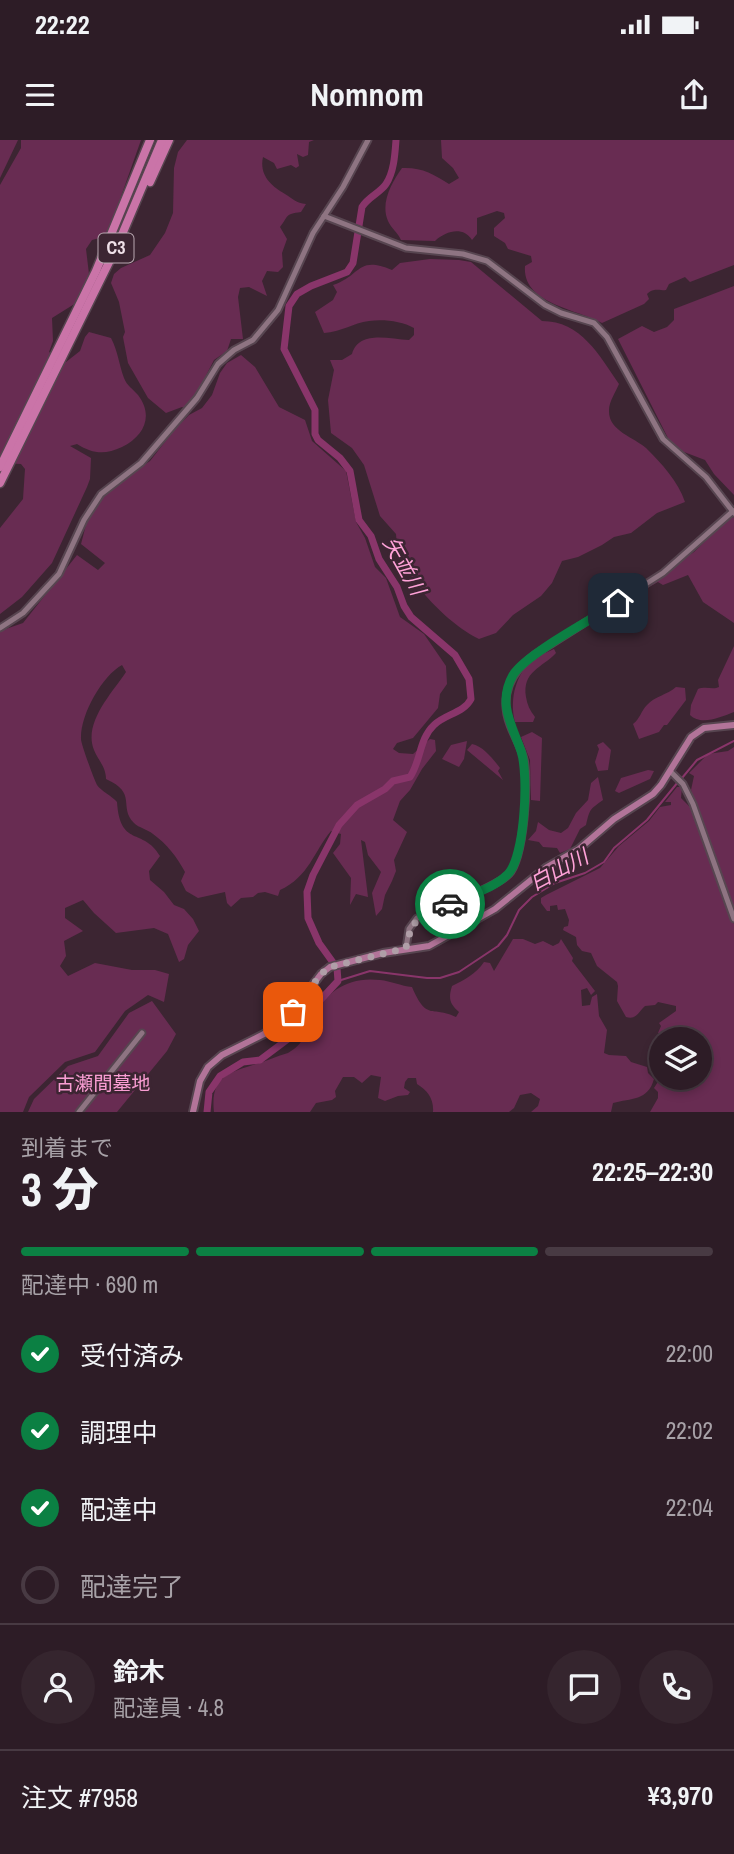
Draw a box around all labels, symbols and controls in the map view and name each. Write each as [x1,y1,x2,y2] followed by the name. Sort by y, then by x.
[35,7,90,42] text: 22:22
[310,73,424,116] text: Nomnom
[21,76,59,114] icon: menu
[675,76,713,114] icon: share
[99,234,134,262] road number: C3
[376,531,433,602] water label: 矢並川
[588,573,648,633] pin
[599,584,637,622] icon: home
[524,841,595,897] water label: 白山川
[415,869,485,939] courier
[431,885,469,923] icon: car
[263,982,323,1042] pin
[274,993,312,1031] icon: bag
[649,1027,712,1090] map controls
[649,1027,712,1090] button: layers
[55,1070,151,1096] park label: 古瀬間墓地
[21,1132,113,1163] text: 到着まで
[592,1154,713,1189] text: 22:25–22:30
[21,1158,98,1220] text: 3 分
[21,1269,158,1300] text: 配達中 · 690 m
[21,1335,59,1373] icon: check
[80,1338,184,1373] text: 受付済み
[666,1338,713,1369] text: 22:00
[21,1412,59,1450] icon: check
[80,1415,158,1450] text: 調理中
[666,1415,713,1446] text: 22:02
[21,1489,59,1527] icon: check
[80,1492,158,1527] text: 配達中
[666,1492,713,1523] text: 22:04
[80,1569,184,1604] text: 配達完了
[21,1650,95,1724] button: person
[547,1650,621,1724] button: chat
[639,1650,713,1724] button: phone
[113,1654,165,1689] text: 鈴木
[113,1692,224,1723] text: 配達員 · 4.8
[648,1778,713,1813] text: ¥3,970
[21,1780,138,1815] text: 注文 #7958

